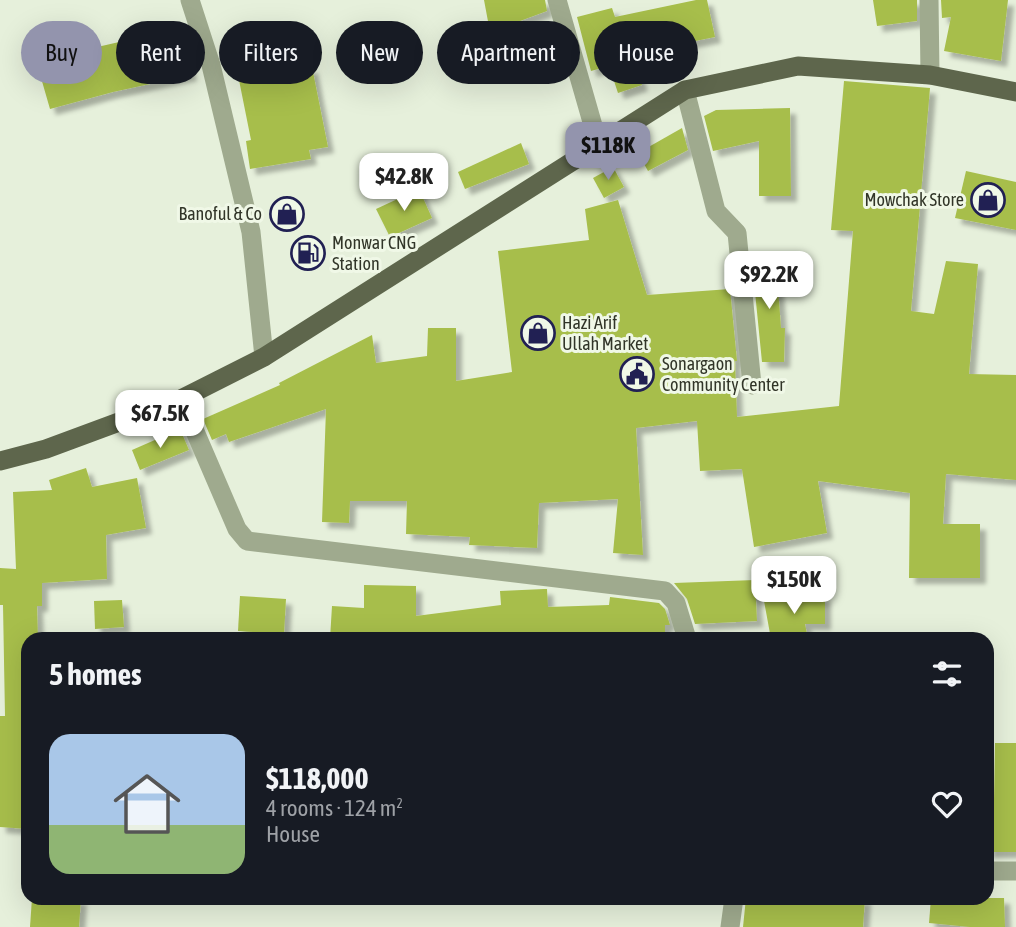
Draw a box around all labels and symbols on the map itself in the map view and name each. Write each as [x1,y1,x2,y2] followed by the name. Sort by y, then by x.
[559,122,657,182] pin: $118K
[347,154,461,213] pin: $42.8K
[969,181,1007,219] shop icon: Mowchak Store
[864,189,964,210] place label: Mowchak Store
[268,195,306,233] shop icon: Banoful & Co
[179,203,262,224] place label: Banoful & Co
[332,232,416,274] place label: Monwar CNG Station
[289,234,327,272] fuel station icon: Monwar CNG Station
[712,252,826,311] pin: $92.2K
[562,312,648,354] place label: Hazi Arif Ullah Market
[519,314,557,352] shop icon: Hazi Arif Ullah Market
[662,353,785,395] place label: Sonargaon Community Center
[618,355,656,393] public building icon: Sonargaon Community Center
[103,391,217,450] pin: $67.5K
[745,556,843,616] pin: $150K

